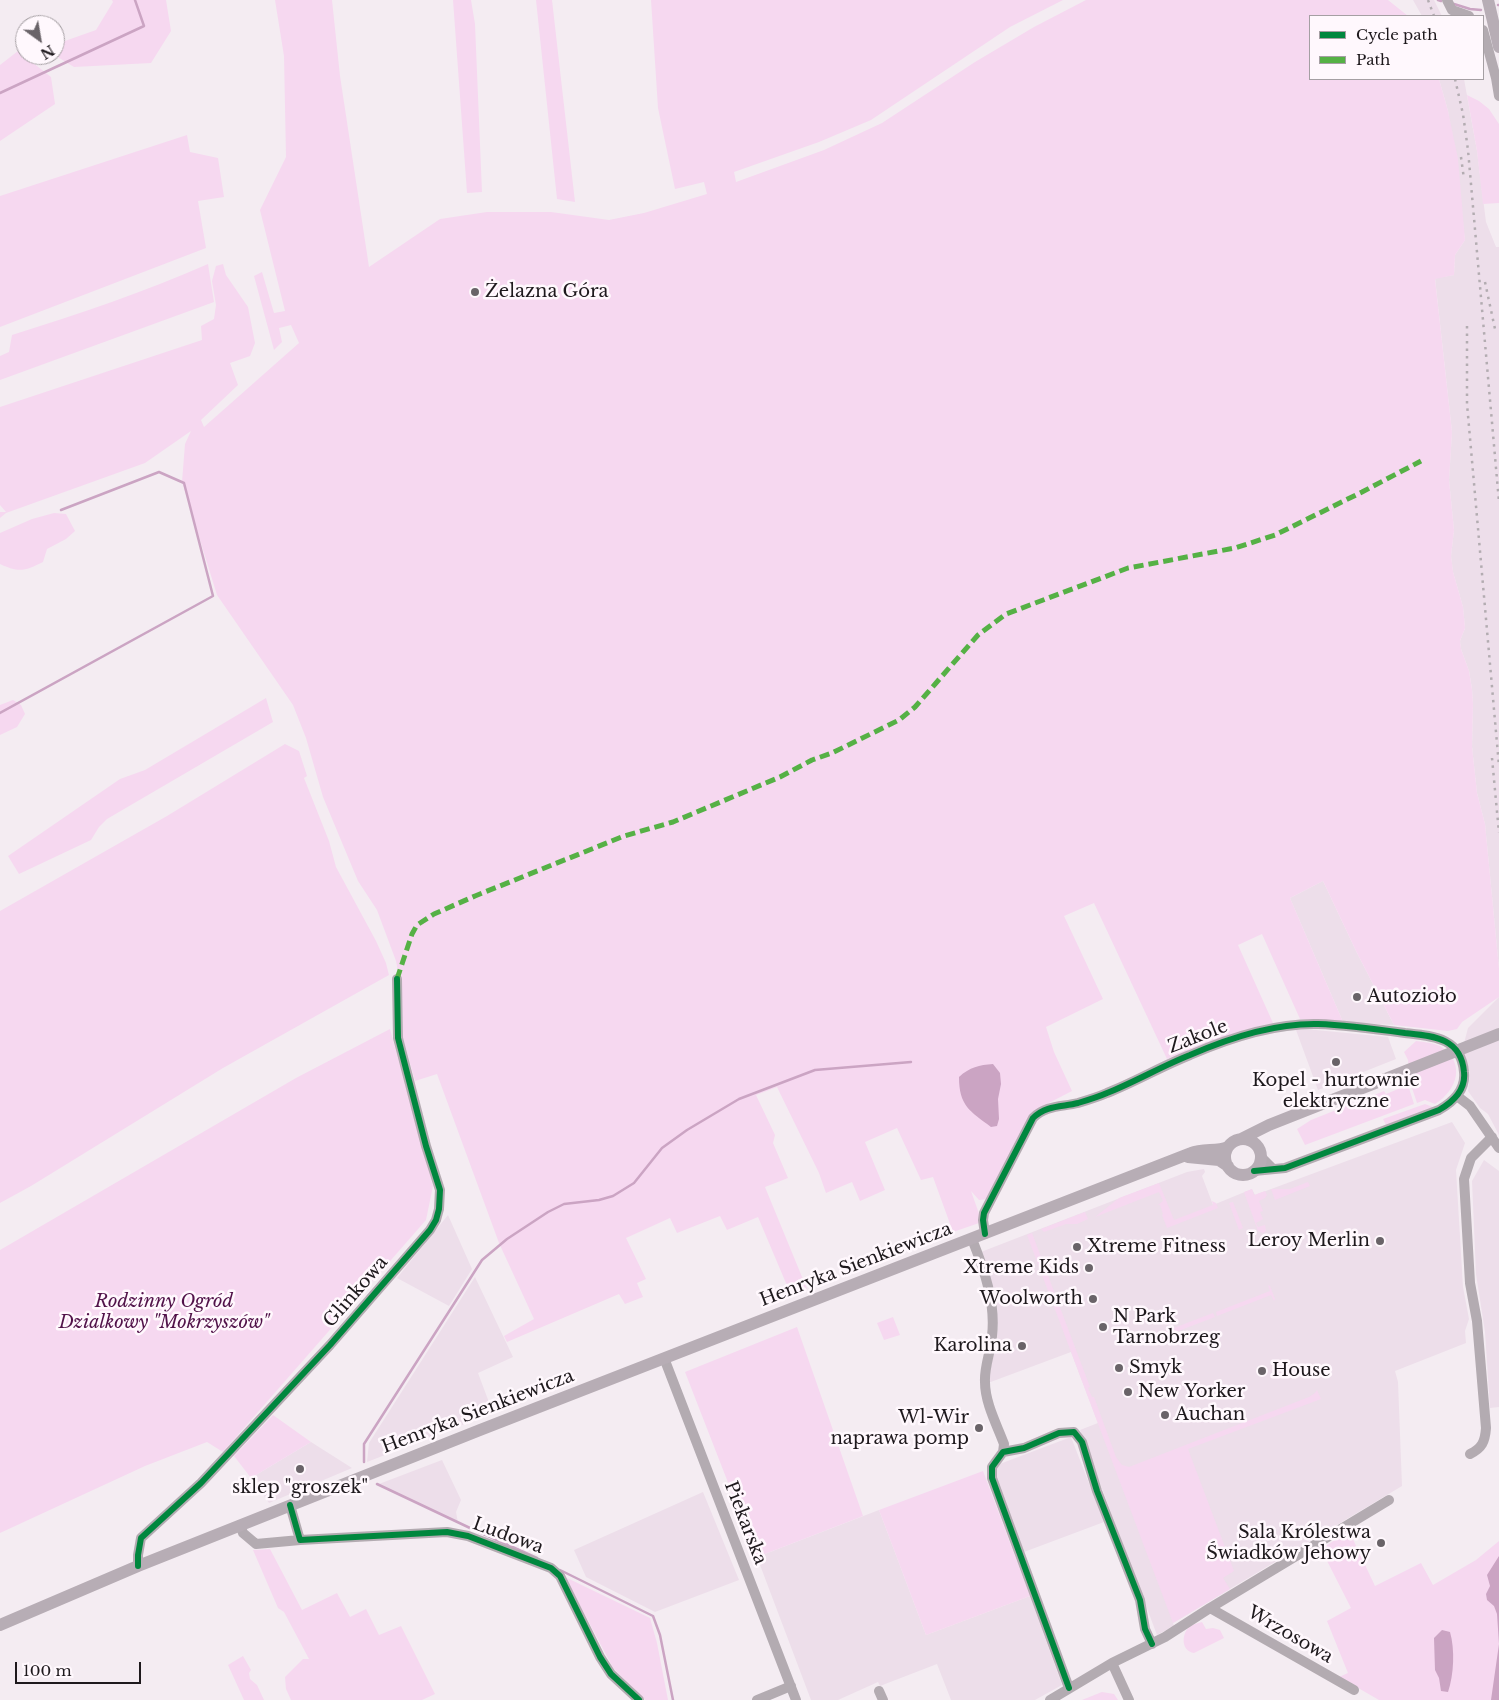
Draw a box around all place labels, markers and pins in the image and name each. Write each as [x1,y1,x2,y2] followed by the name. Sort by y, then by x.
[485,281,609,303] place label: Żelazna Góra
[469,286,481,298] marker: Żelazna Góra
[1367,986,1457,1008] place label: Autozioło
[1351,991,1363,1003] marker: Autozioło
[1330,1056,1342,1068] marker: Kopel - hurtownie elektryczne
[1252,1070,1420,1112] place label: Kopel - hurtownie elektryczne
[1248,1230,1370,1252] place label: Leroy Merlin
[1374,1235,1386,1247] marker: Leroy Merlin
[1087,1236,1226,1258] place label: Xtreme Fitness
[1071,1241,1083,1253] marker: Xtreme Fitness
[964,1257,1079,1279] place label: Xtreme Kids
[1083,1262,1095,1274] marker: Xtreme Kids
[979,1288,1083,1310] place label: Woolworth
[1087,1293,1099,1305] marker: Woolworth
[1113,1306,1220,1348] place label: N Park Tarnobrzeg
[1097,1321,1109,1333] marker: N Park Tarnobrzeg
[933,1335,1012,1357] place label: Karolina
[1016,1340,1028,1352] marker: Karolina
[1129,1357,1182,1379] place label: Smyk
[1272,1360,1330,1382] place label: House
[1113,1362,1125,1374] marker: Smyk
[1256,1365,1268,1377] marker: House
[1138,1381,1245,1403] place label: New Yorker
[1122,1386,1134,1398] marker: New Yorker
[1175,1404,1245,1426] place label: Auchan
[830,1407,969,1450] place label: Wl-Wir naprawa pomp
[1159,1409,1171,1421] marker: Auchan
[973,1422,985,1434] marker: Wl-Wir naprawa pomp
[294,1463,306,1475] marker: sklep "groszek"
[232,1477,368,1499] place label: sklep "groszek"
[1206,1522,1371,1565] place label: Sala Królestwa Świadków Jehowy
[1375,1537,1387,1549] marker: Sala Królestwa Świadków Jehowy

